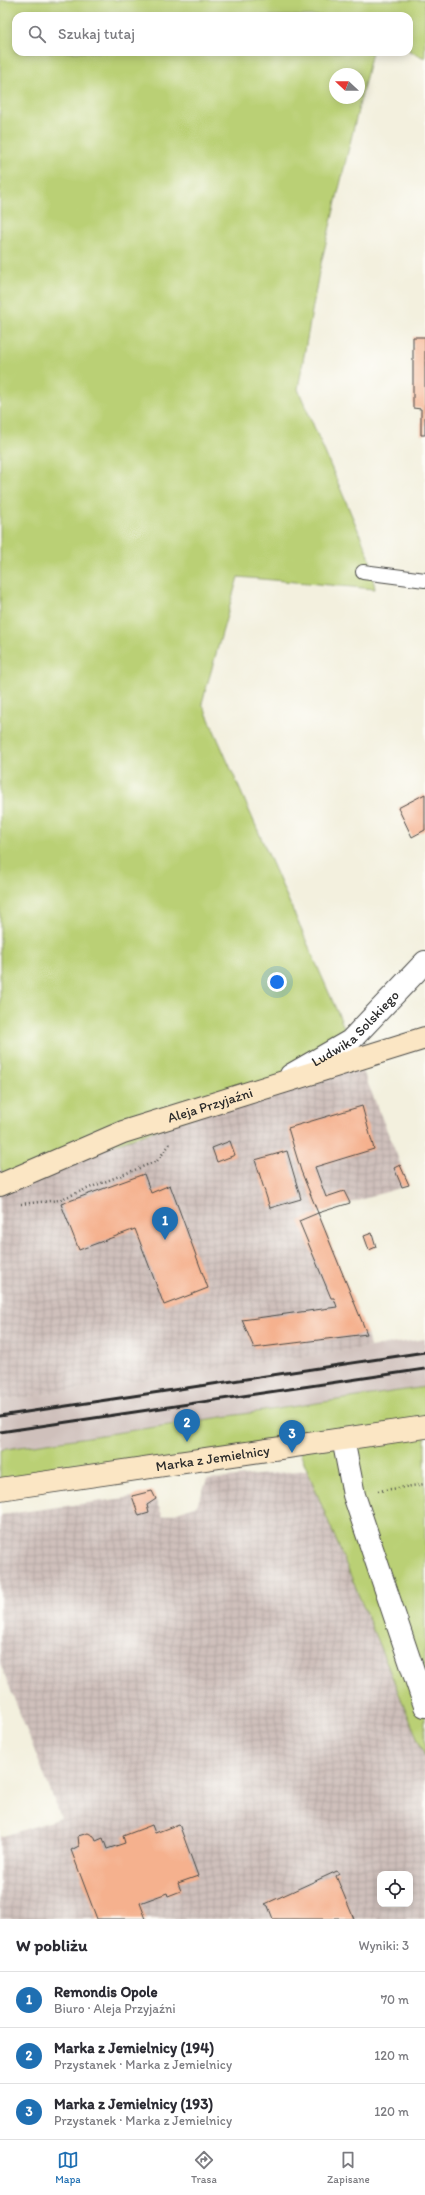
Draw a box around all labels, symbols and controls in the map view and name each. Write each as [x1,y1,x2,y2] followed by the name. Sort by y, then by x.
[12,12,413,56] search box
[26,23,48,45] icon: search
[58,25,135,43] text: Szukaj tutaj
[329,68,365,104] north arrow
[267,972,287,992] your location
[308,986,402,1070] street label: Ludwika Solskiego
[165,1084,255,1126] street label: Aleja Przyjaźni
[152,1207,178,1240] pin: 1
[174,1409,200,1442] pin: 2
[279,1420,305,1453] pin: 3
[155,1441,271,1475] street label: Marka z Jemielnicy
[377,1871,413,1907] map controls
[377,1871,413,1907] button: locate
[16,1935,87,1955] text: W pobliżu
[358,1938,409,1953] text: Wyniki: 3
[54,1983,158,2001] text: Remondis Opole
[26,1992,32,2007] text: 1
[381,1992,409,2007] text: 70 m
[54,2001,176,2016] text: Biuro · Aleja Przyjaźni
[54,2039,214,2057] text: Marka z Jemielnicy (194)
[26,2048,32,2063] text: 2
[374,2048,409,2063] text: 120 m
[54,2057,232,2072] text: Przystanek · Marka z Jemielnicy
[54,2095,213,2113] text: Marka z Jemielnicy (193)
[25,2104,33,2119] text: 3
[374,2104,409,2119] text: 120 m
[54,2113,232,2128] text: Przystanek · Marka z Jemielnicy
[55,2149,81,2186] tab: Mapa
[191,2149,217,2186] tab: Trasa
[327,2149,370,2186] tab: Zapisane

